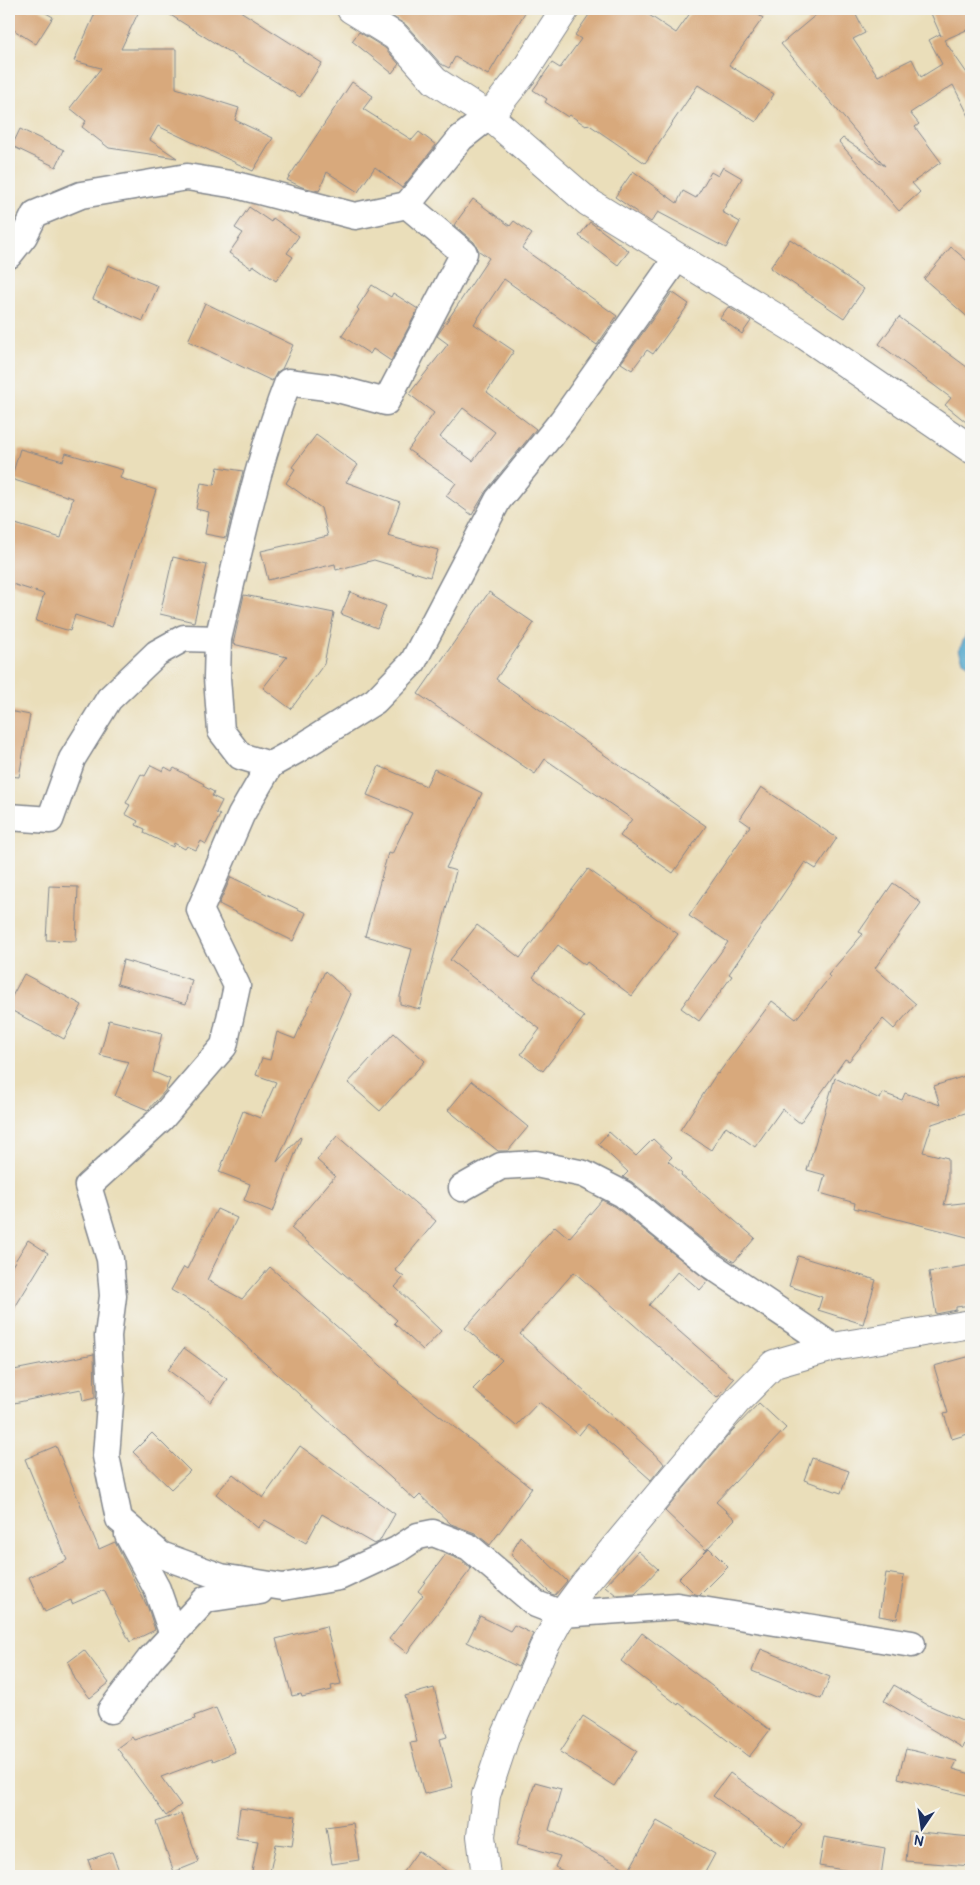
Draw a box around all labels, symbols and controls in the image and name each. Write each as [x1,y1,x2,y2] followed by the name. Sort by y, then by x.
[898,1802,948,1852] north arrow
[913,1831,926,1850] text: N

